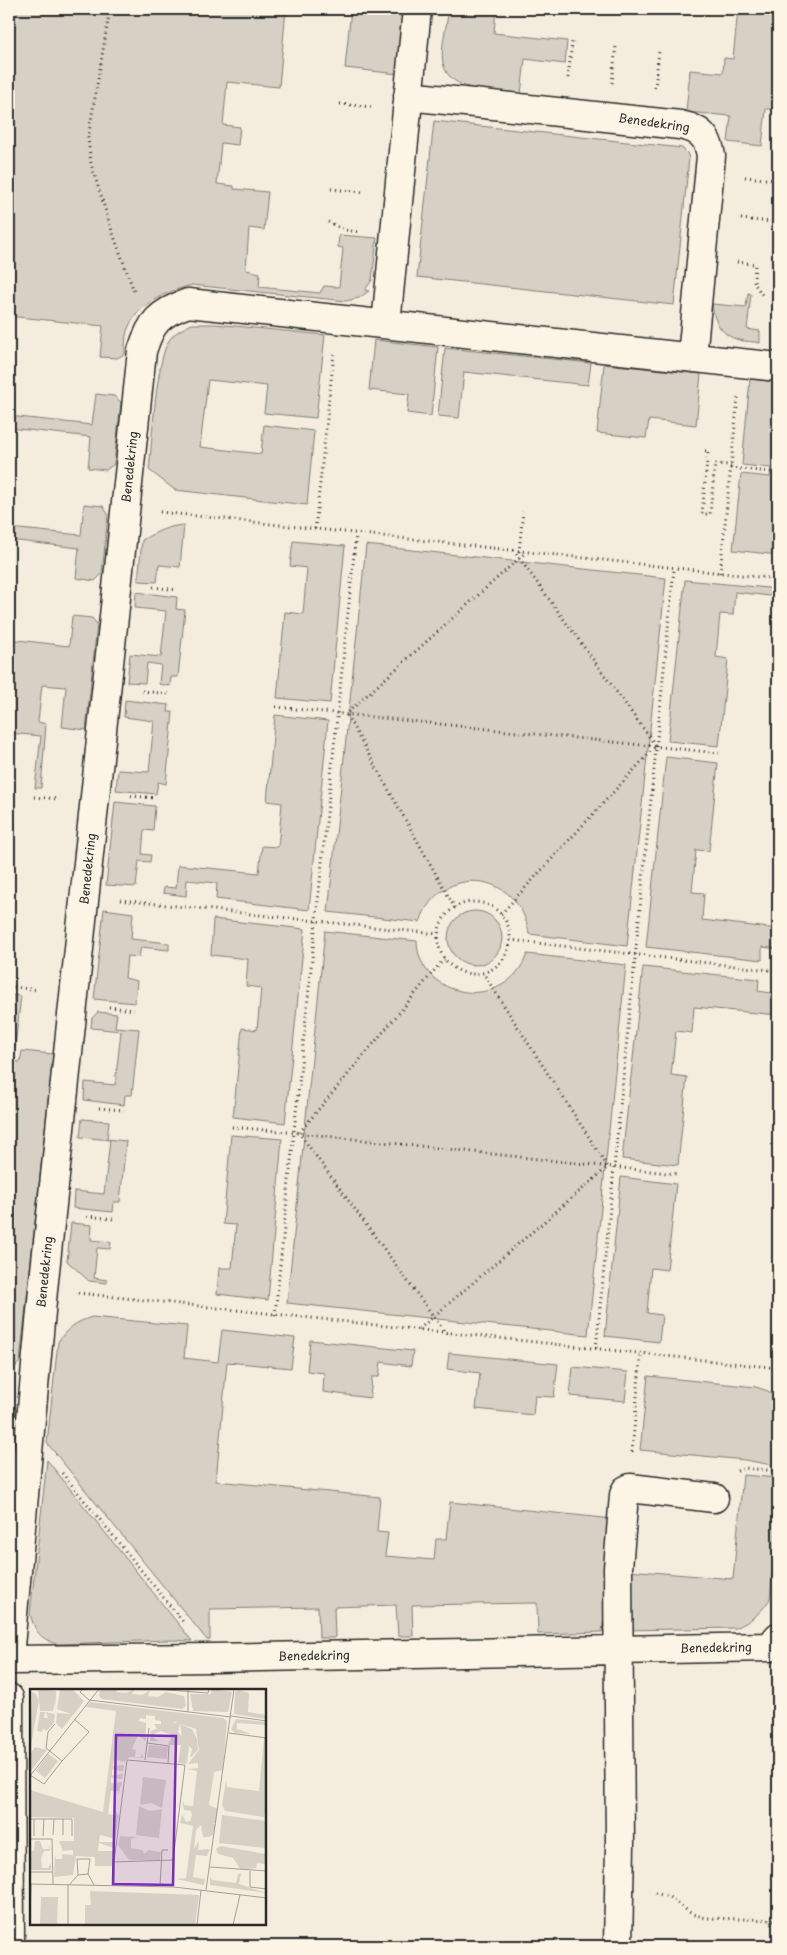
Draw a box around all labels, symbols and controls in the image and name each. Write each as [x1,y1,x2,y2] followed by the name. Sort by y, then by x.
[617,108,691,136] street label: Benedekring
[116,430,142,504] street label: Benedekring
[74,832,100,906] street label: Benedekring
[31,1235,57,1309] street label: Benedekring
[680,1637,752,1657] street label: Benedekring
[278,1645,350,1665] street label: Benedekring
[30,1689,266,1925] inset map

